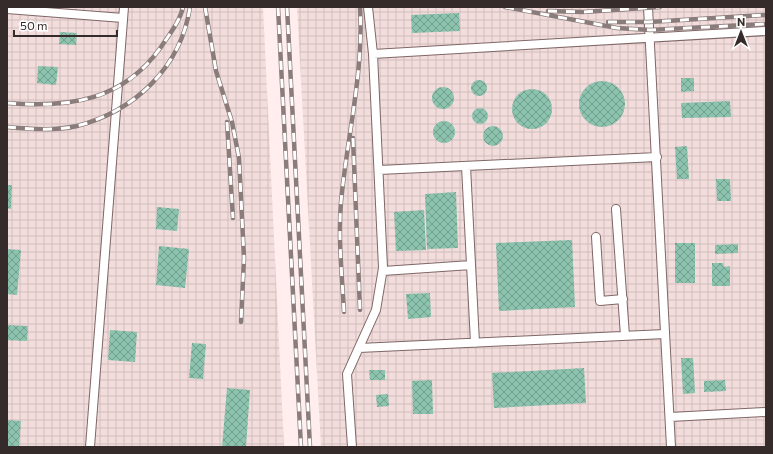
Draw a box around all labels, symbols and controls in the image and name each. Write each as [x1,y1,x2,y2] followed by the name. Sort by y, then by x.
[14,12,117,38] scale bar
[721,12,761,52] north arrow
[737,15,745,28] text: N
[20,18,48,32] text: 50 m

